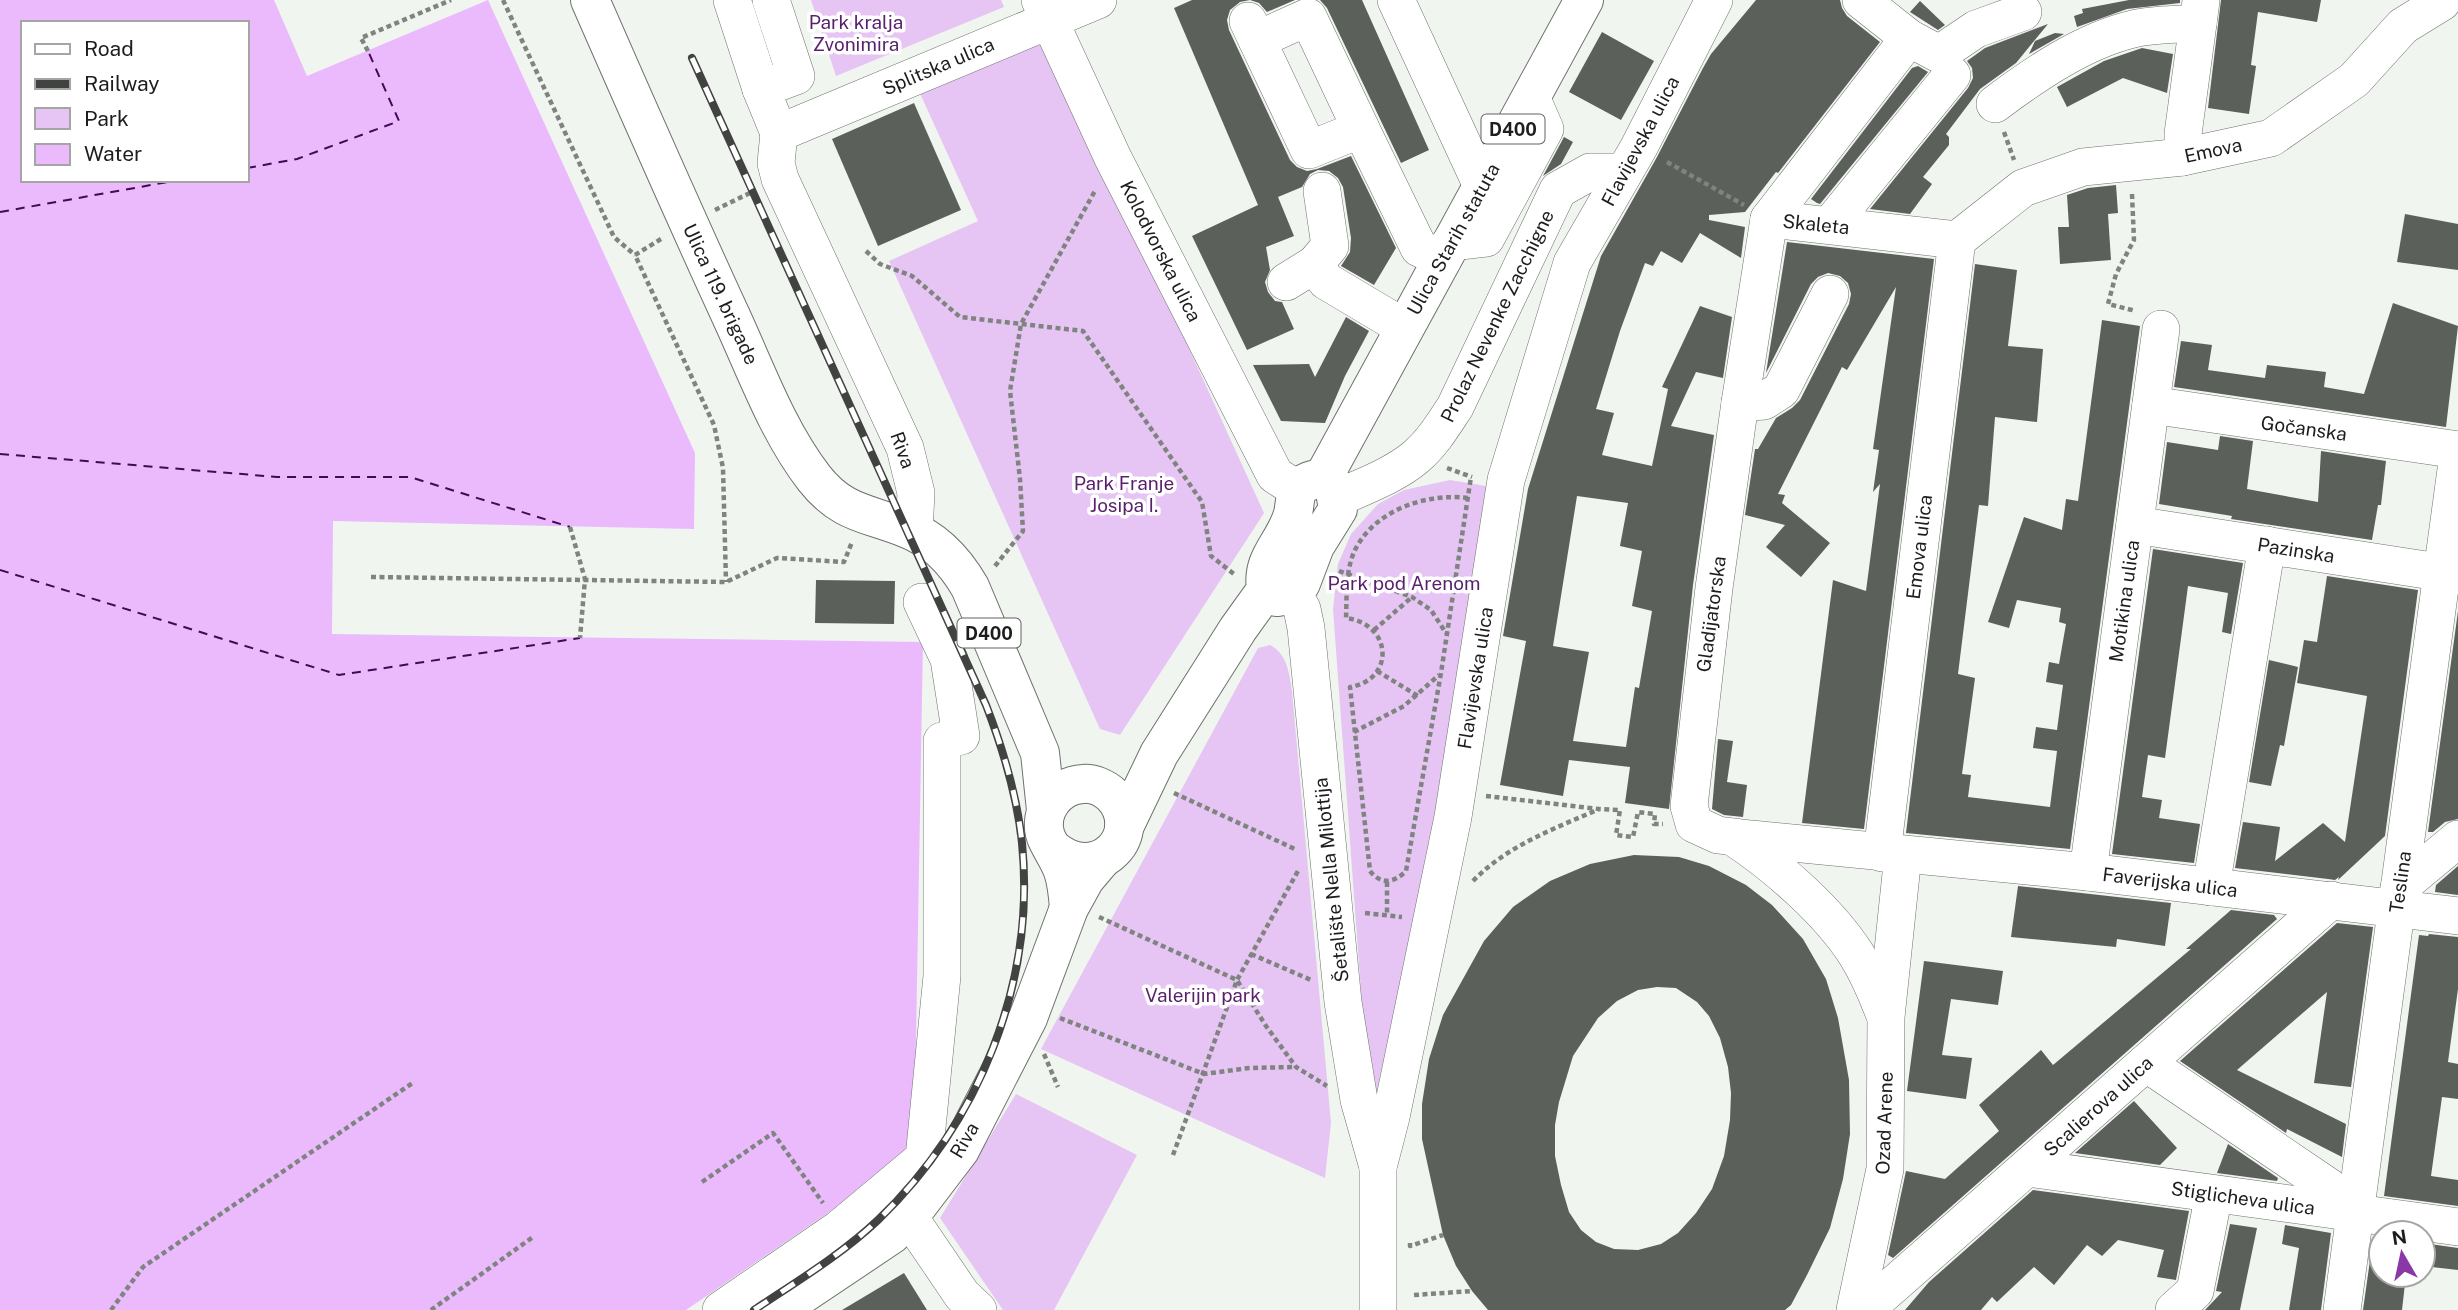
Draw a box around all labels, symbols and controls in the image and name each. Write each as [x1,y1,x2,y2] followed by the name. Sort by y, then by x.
[809,11,903,55] park label: Park kralja Zvonimira
[21,21,248,182] legend
[879,33,997,99] street label: Splitska ulica
[84,36,134,61] text: Road
[84,71,160,96] text: Railway
[1597,72,1683,210] street label: Flavijevska ulica
[84,106,129,131] text: Park
[1482,114,1544,144] road number: D400
[2182,133,2244,167] street label: Emova
[84,141,142,166] text: Water
[1402,159,1504,319] street label: Ulica Starih statuta
[1116,177,1206,325] street label: Kolodvorska ulica
[1436,206,1558,426] street label: Prolaz Nevenke Zacchigne
[1781,210,1851,238] street label: Skaleta
[679,220,763,368] street label: Ulica 119. brigade
[2259,411,2349,445] street label: Gočanska
[886,429,920,471] street label: Riva
[1074,472,1174,516] park label: Park Franje Josipa I.
[1902,493,1936,601] street label: Emova ulica
[2256,533,2336,567] street label: Pazinska
[2105,539,2143,663] street label: Motikina ulica
[1692,554,1730,674] street label: Gladijatorska
[1328,572,1480,594] park label: Park pod Arenom
[1453,605,1497,751] street label: Flavijevska ulica
[958,618,1020,648] road number: D400
[1309,777,1353,983] street label: Šetalište Nella Milottija
[2385,850,2415,914] street label: Teslina
[2101,863,2239,901] street label: Faverijska ulica
[1145,984,1261,1006] park label: Valerijin park
[2039,1051,2157,1161] street label: Scalierova ulica
[1871,1071,1897,1175] street label: Ozad Arene
[945,1118,983,1162] street label: Riva
[2170,1177,2316,1219] street label: Stiglicheva ulica
[2367,1219,2437,1289] north arrow
[2390,1225,2408,1249] text: N

